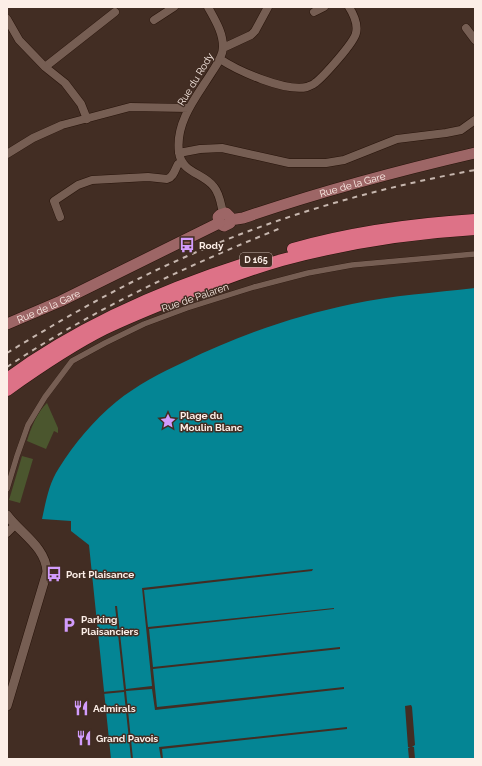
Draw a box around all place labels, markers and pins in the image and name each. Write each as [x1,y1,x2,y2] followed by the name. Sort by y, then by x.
[178,236,196,254] bus stop icon: Rody
[199,240,224,251] place label: Rody
[180,410,243,433] place label: Plage du Moulin Blanc
[159,412,177,430] place icon: Plage du Moulin Blanc
[45,565,63,583] bus stop icon: Port Plaisance
[66,569,134,580] place label: Port Plaisance
[81,614,138,637] place label: Parking Plaisanciers
[60,616,78,634] parking icon: Parking Plaisanciers
[72,699,90,717] restaurant icon: Admirals
[93,703,136,714] place label: Admirals
[75,729,93,747] restaurant icon: Grand Pavois
[96,733,158,744] place label: Grand Pavois

